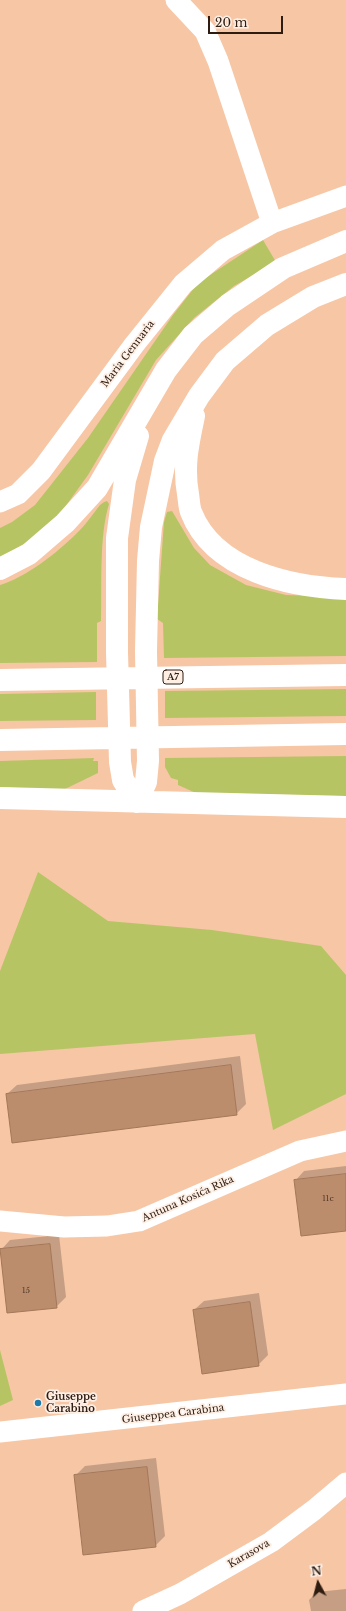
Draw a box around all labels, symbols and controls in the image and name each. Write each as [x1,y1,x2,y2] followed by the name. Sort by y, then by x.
[210,8,285,34] scale bar
[215,15,247,30] text: 20 m
[99,318,157,390] street label: Maria Gennaria
[163,670,183,684] road number: A7
[140,1173,236,1225] street label: Antuna Kosića Rika
[322,1194,334,1204] house number: 11c
[22,1286,30,1296] house number: 15
[46,1391,96,1414] place label: Giuseppe Carabino
[33,1398,43,1408] marker: Giuseppe Carabino
[121,1402,225,1426] street label: Giuseppea Carabina
[226,1537,272,1571] street label: Karasova
[298,1563,338,1603] north arrow
[311,1564,323,1579] text: N

